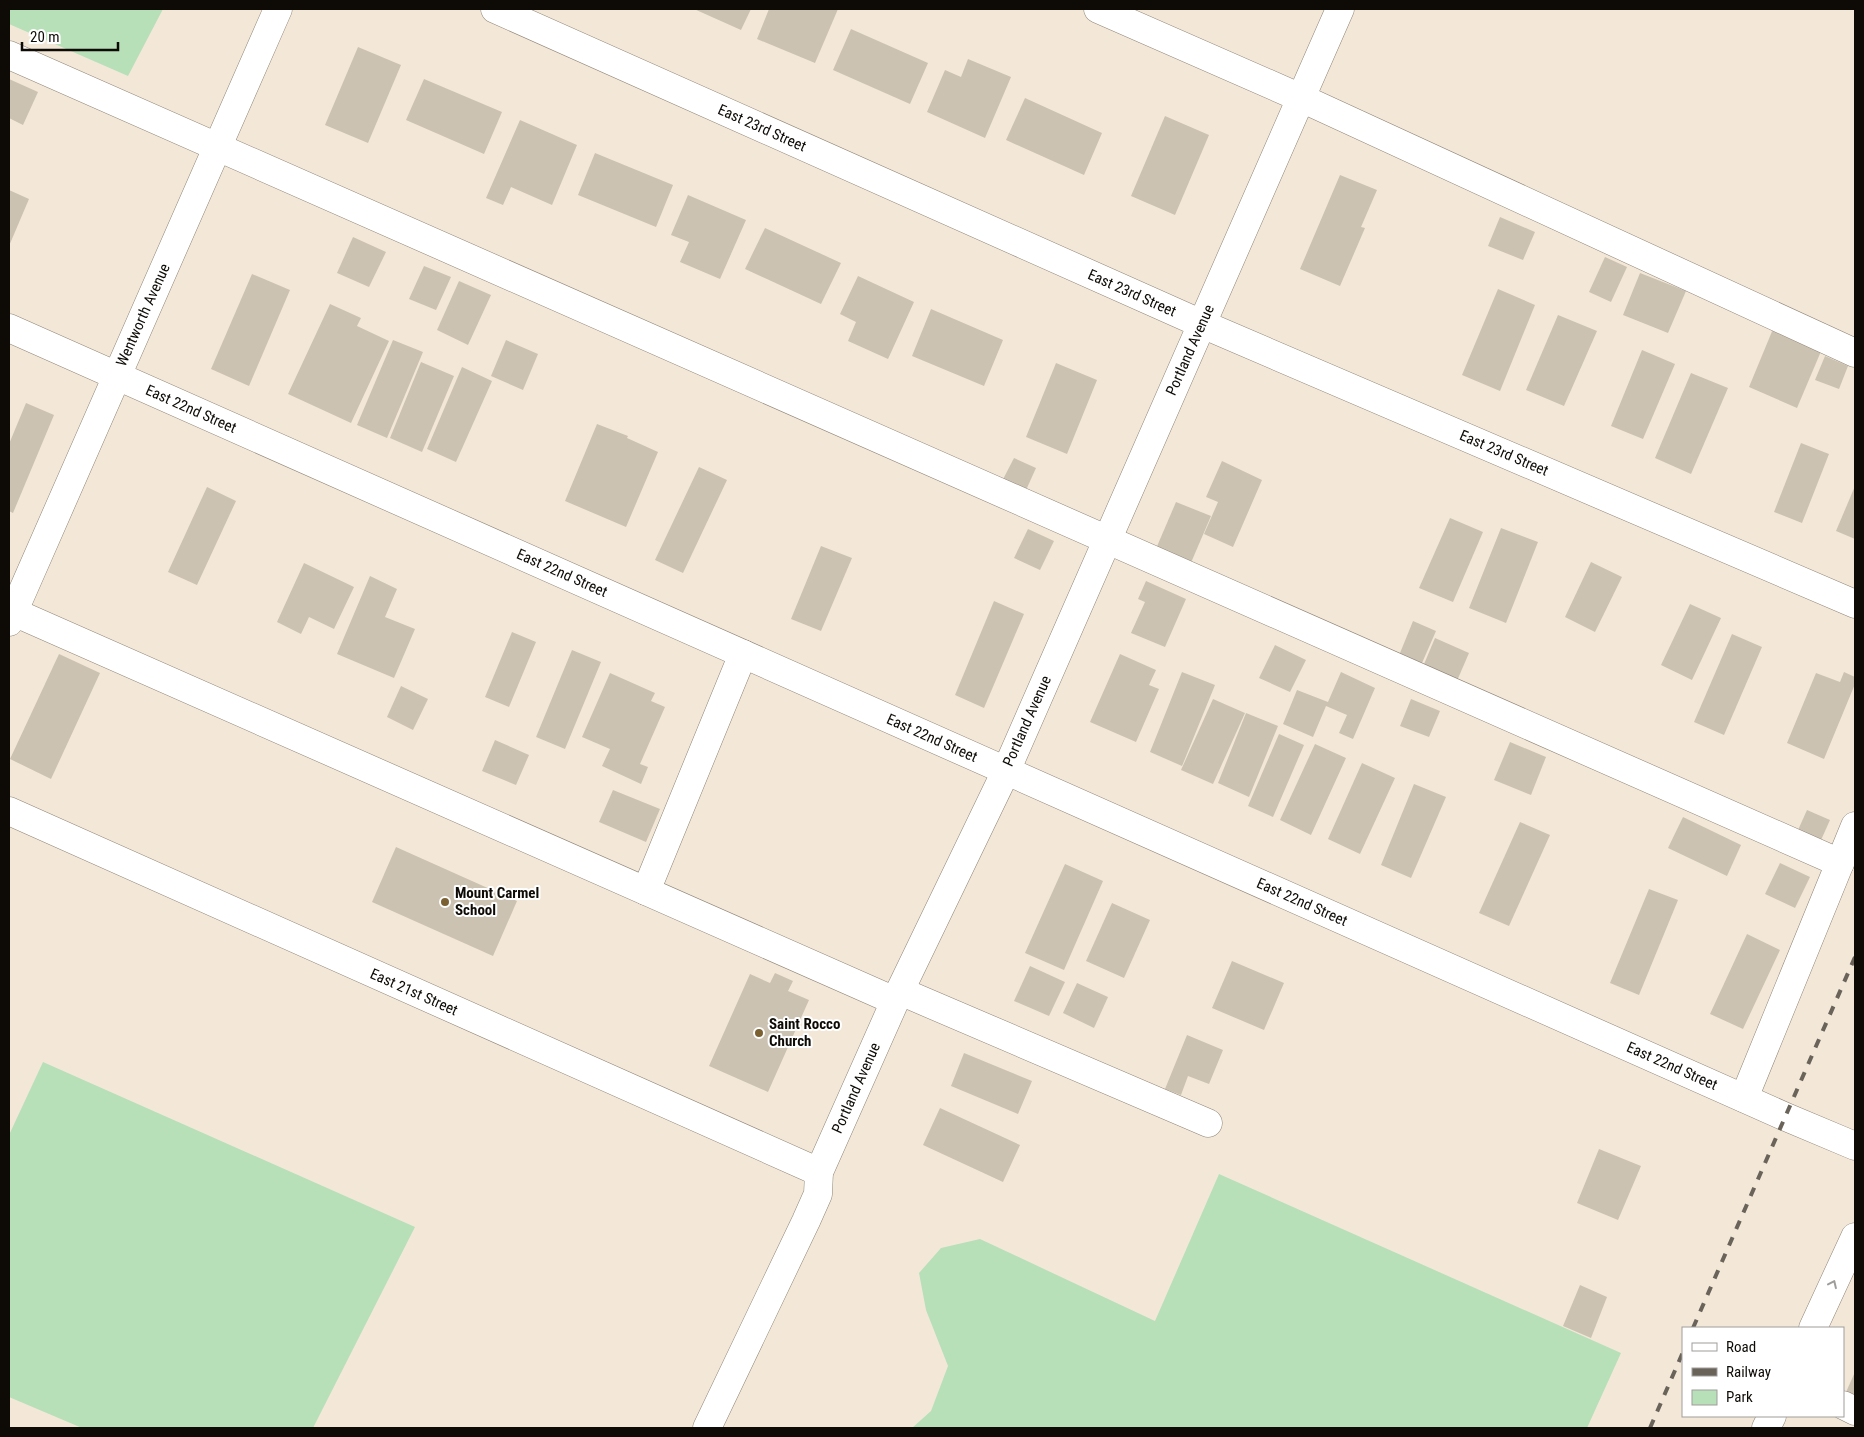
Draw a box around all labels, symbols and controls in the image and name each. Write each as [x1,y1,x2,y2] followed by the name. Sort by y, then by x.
[22,20,119,52] scale bar
[30,28,60,46] text: 20 m
[715,101,809,155] street label: East 23rd Street
[112,261,174,369] street label: Wentworth Avenue
[1085,266,1179,320] street label: East 23rd Street
[1162,302,1218,398] street label: Portland Avenue
[143,381,239,437] street label: East 22nd Street
[1457,426,1551,480] street label: East 23rd Street
[514,545,610,601] street label: East 22nd Street
[999,673,1055,769] street label: Portland Avenue
[884,710,980,766] street label: East 22nd Street
[1254,874,1350,930] street label: East 22nd Street
[455,884,539,919] place label: Mount Carmel School
[439,896,451,908] marker: Mount Carmel School
[367,965,461,1019] street label: East 21st Street
[769,1015,840,1050] place label: Saint Rocco Church
[753,1027,765,1039] marker: Saint Rocco Church
[1624,1038,1720,1094] street label: East 22nd Street
[828,1040,884,1136] street label: Portland Avenue
[1827,1280,1838,1289] one-way arrow
[1682,1327,1844,1417] legend
[1726,1338,1756,1356] text: Road
[1726,1363,1771,1381] text: Railway
[1726,1388,1753,1406] text: Park

